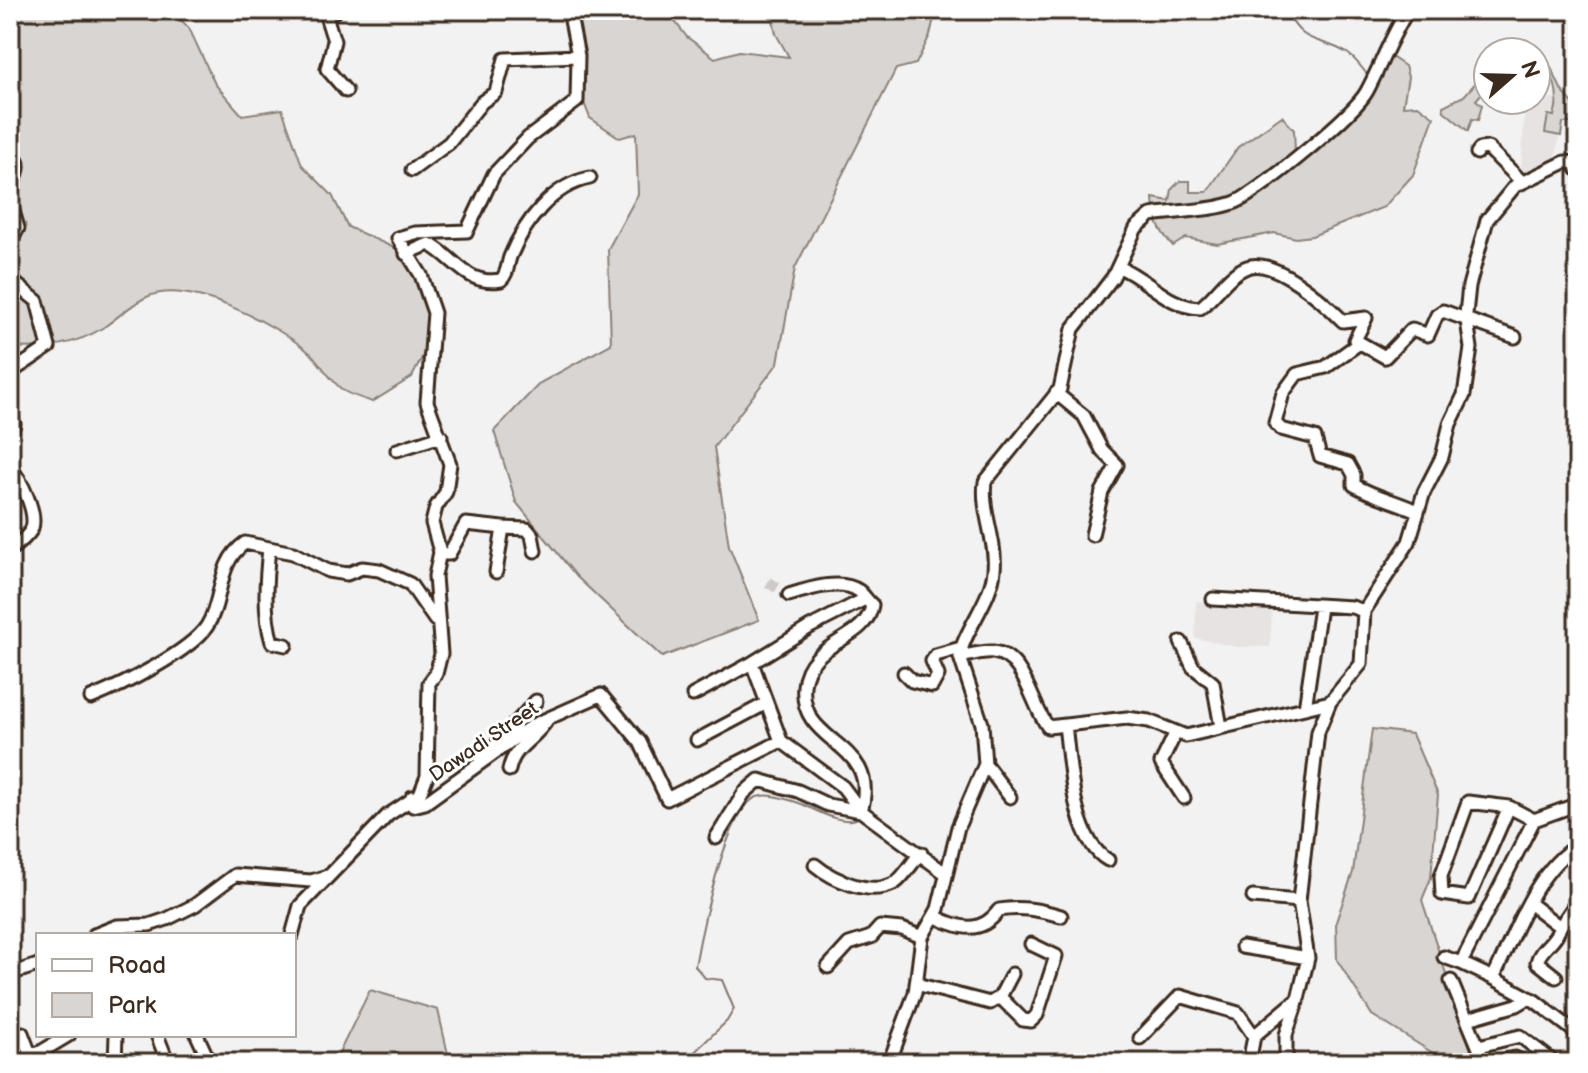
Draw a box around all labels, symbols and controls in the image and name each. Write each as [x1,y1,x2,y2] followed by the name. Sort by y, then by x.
[1472,36,1552,116] north arrow
[1514,57,1545,82] text: N
[425,697,543,787] street label: Dawadi Street
[36,933,296,1037] legend
[108,951,166,980] text: Road
[108,991,156,1020] text: Park

